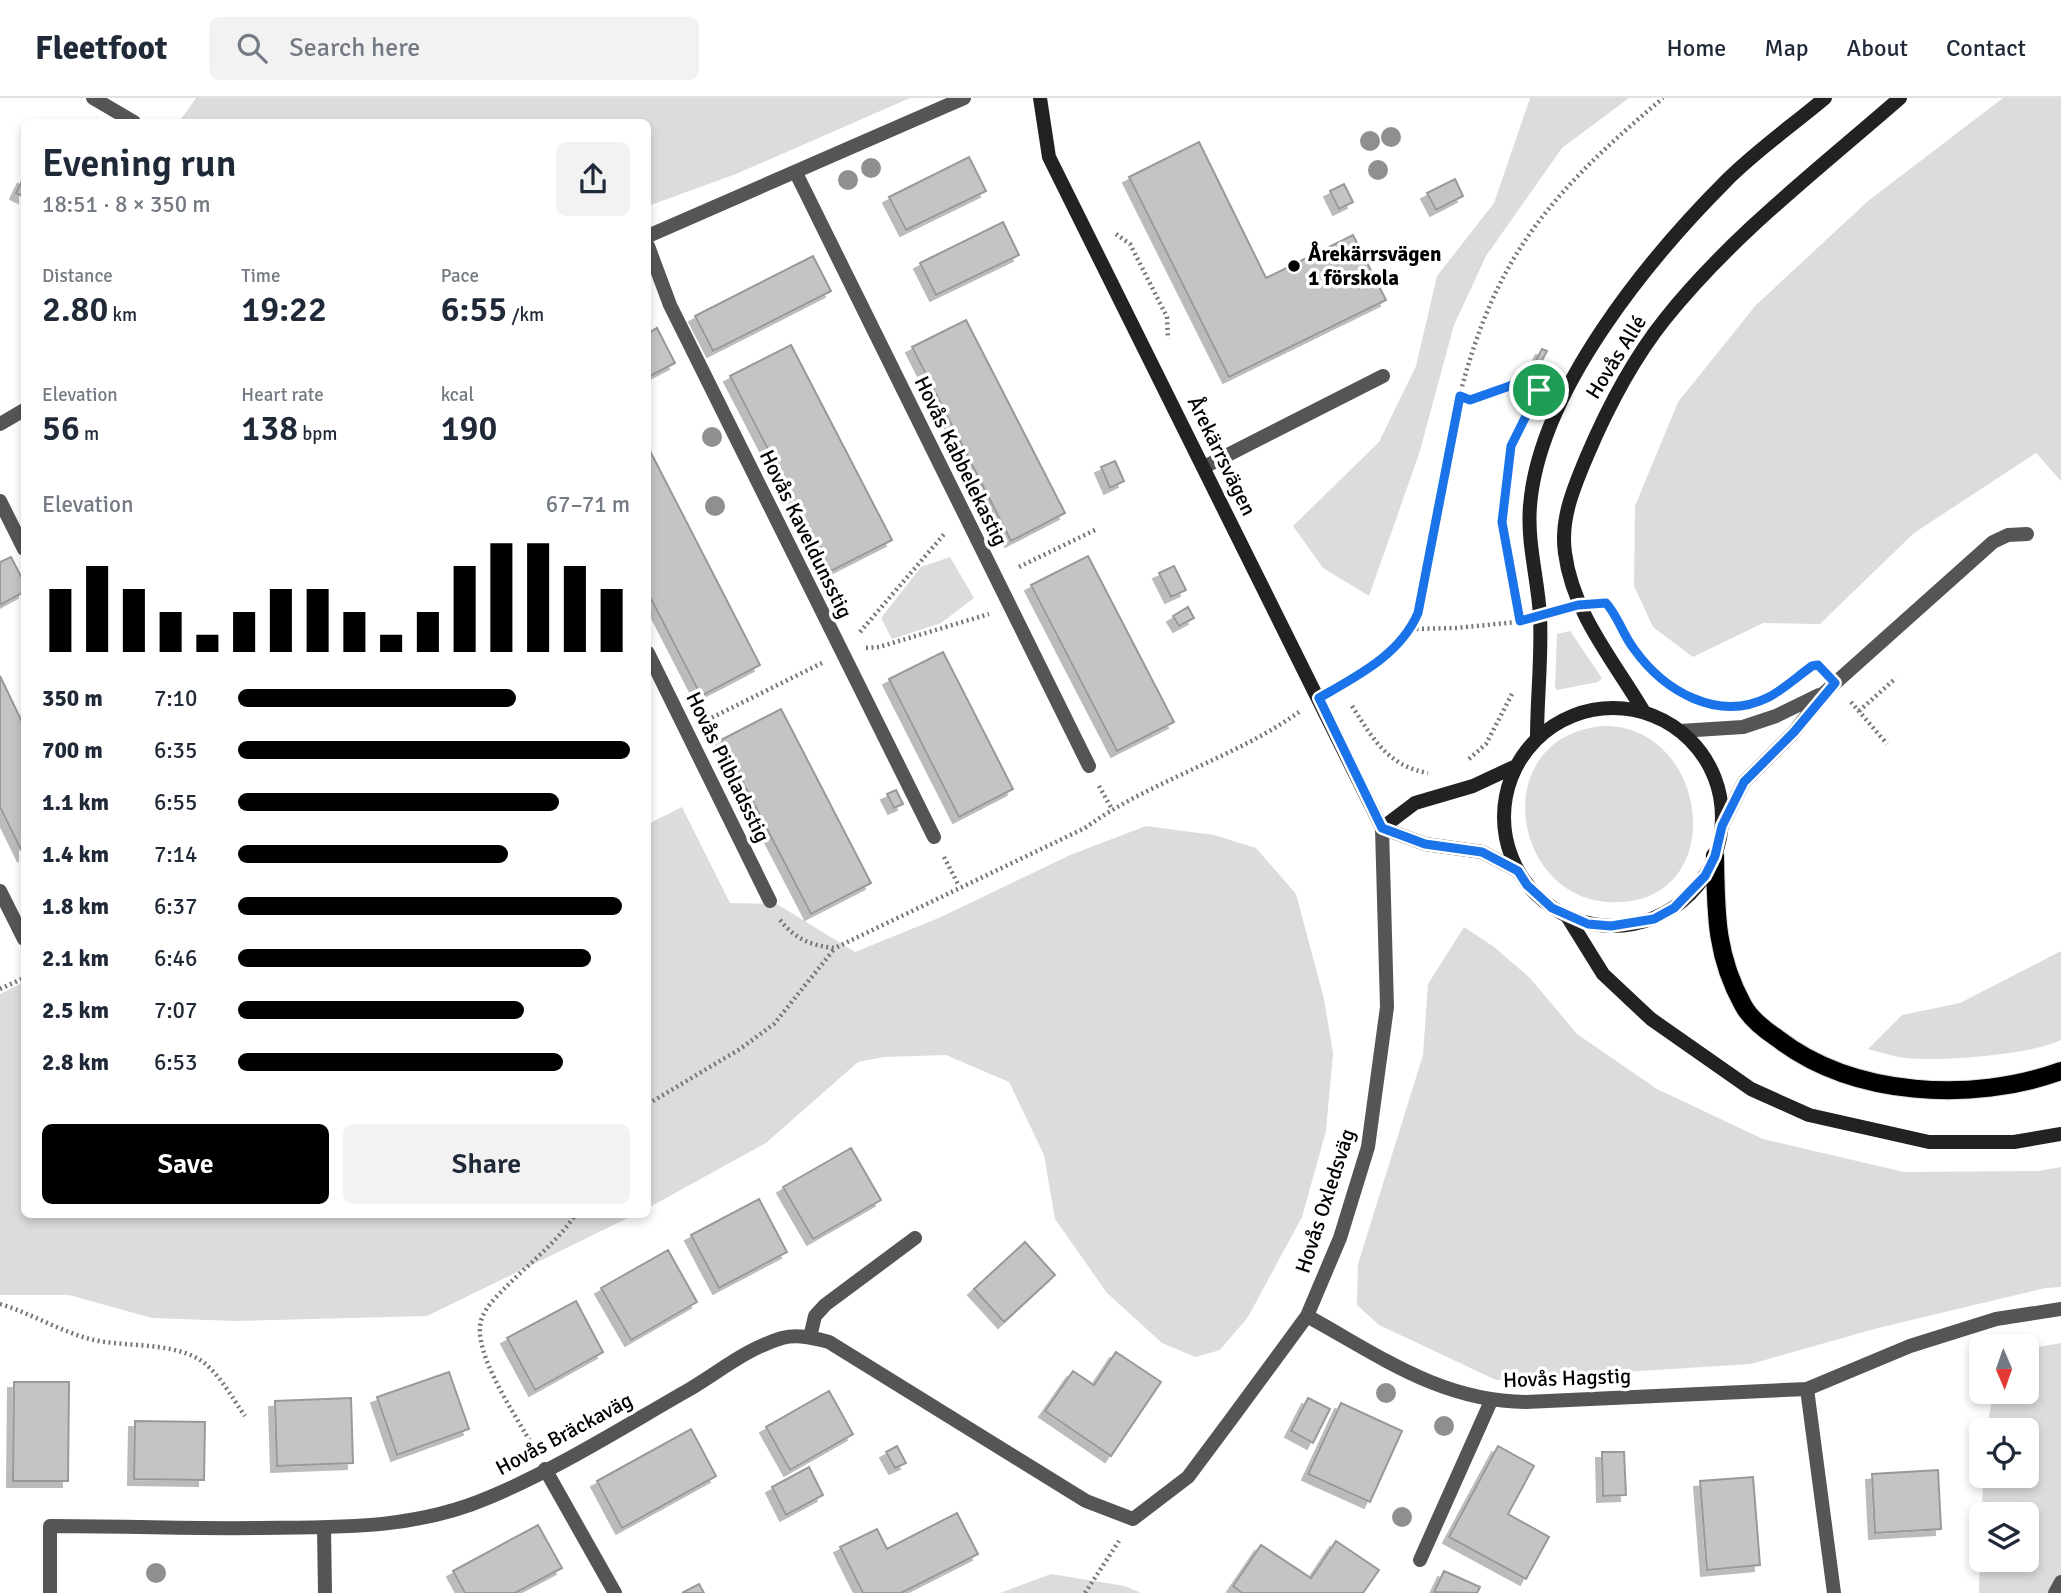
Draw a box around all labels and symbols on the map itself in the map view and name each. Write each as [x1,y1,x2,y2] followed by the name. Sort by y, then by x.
[1308,241,1441,291] place label: Årekärrsvägen 1 förskola
[1286,258,1302,274] marker: Årekärrsvägen 1 förskola
[1580,310,1652,404] street label: Hovås Allé
[1509,360,1569,420] pin
[909,372,1013,550] street label: Hovås Kabbelekastig
[1182,392,1263,520] street label: Årekärrsvägen
[754,445,858,623] street label: Hovås Kaveldunsstig
[680,687,776,847] street label: Hovås Pilbladsstig
[1289,1126,1361,1276] street label: Hovås Oxledsväg
[1969,1334,2039,1404] north arrow
[1503,1363,1631,1393] street label: Hovås Hagstig
[491,1387,637,1481] street label: Hovås Bräckaväg

